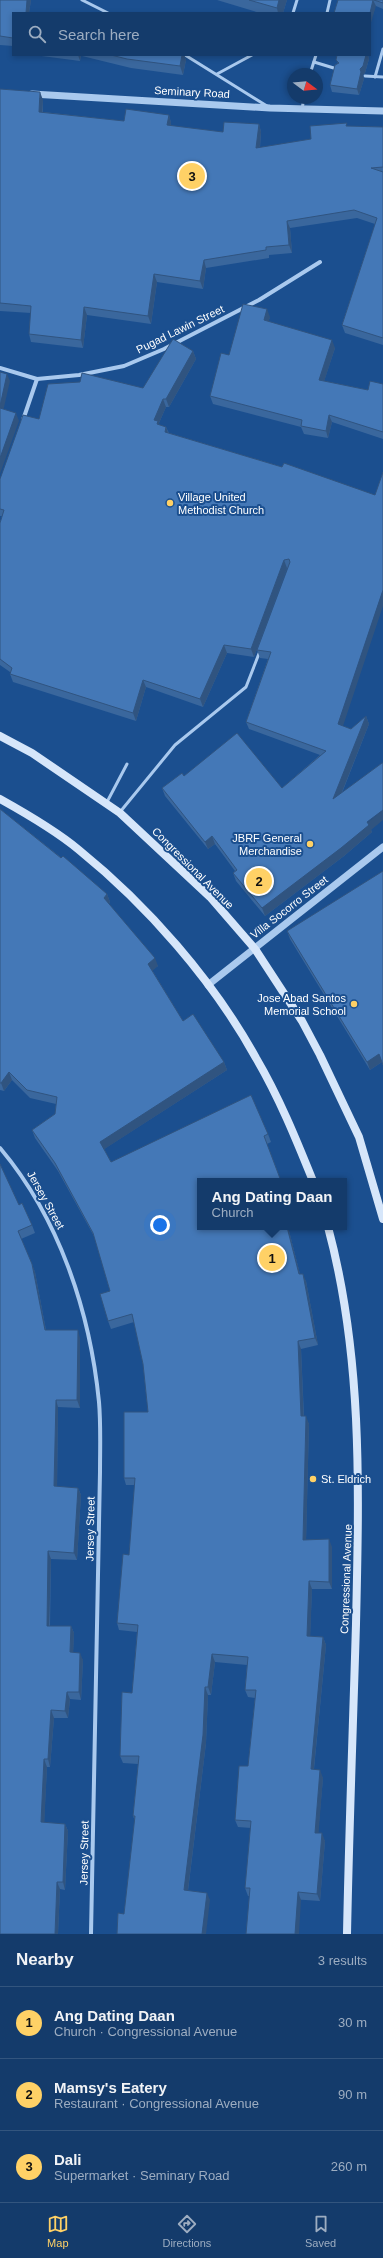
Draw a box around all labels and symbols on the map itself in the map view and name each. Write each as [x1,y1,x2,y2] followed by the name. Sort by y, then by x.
[287,68,323,104] north arrow
[154,84,230,100] street label: Seminary Road
[179,161,205,191] pin: 3
[134,303,226,355] street label: Pugad Lawin Street
[178,491,264,516] place label: Village United Methodist Church
[165,498,175,508] marker: Village United Methodist Church
[150,825,236,911] street label: Congressional Avenue
[232,832,302,857] place label: JBRF General Merchandise
[305,839,315,849] marker: JBRF General Merchandise
[246,866,272,896] pin: 2
[248,873,330,941] street label: Villa Socorro Street
[257,992,346,1017] place label: Jose Abad Santos Memorial School
[349,999,359,1009] marker: Jose Abad Santos Memorial School
[25,1169,67,1231] street label: Jersey Street
[150,1215,170,1235] your location
[259,1243,285,1273] pin: 1
[321,1473,371,1485] place label: St. Eldrich
[308,1474,318,1484] marker: St. Eldrich
[83,1496,97,1562] street label: Jersey Street
[338,1524,354,1634] street label: Congressional Avenue
[77,1820,91,1886] street label: Jersey Street

